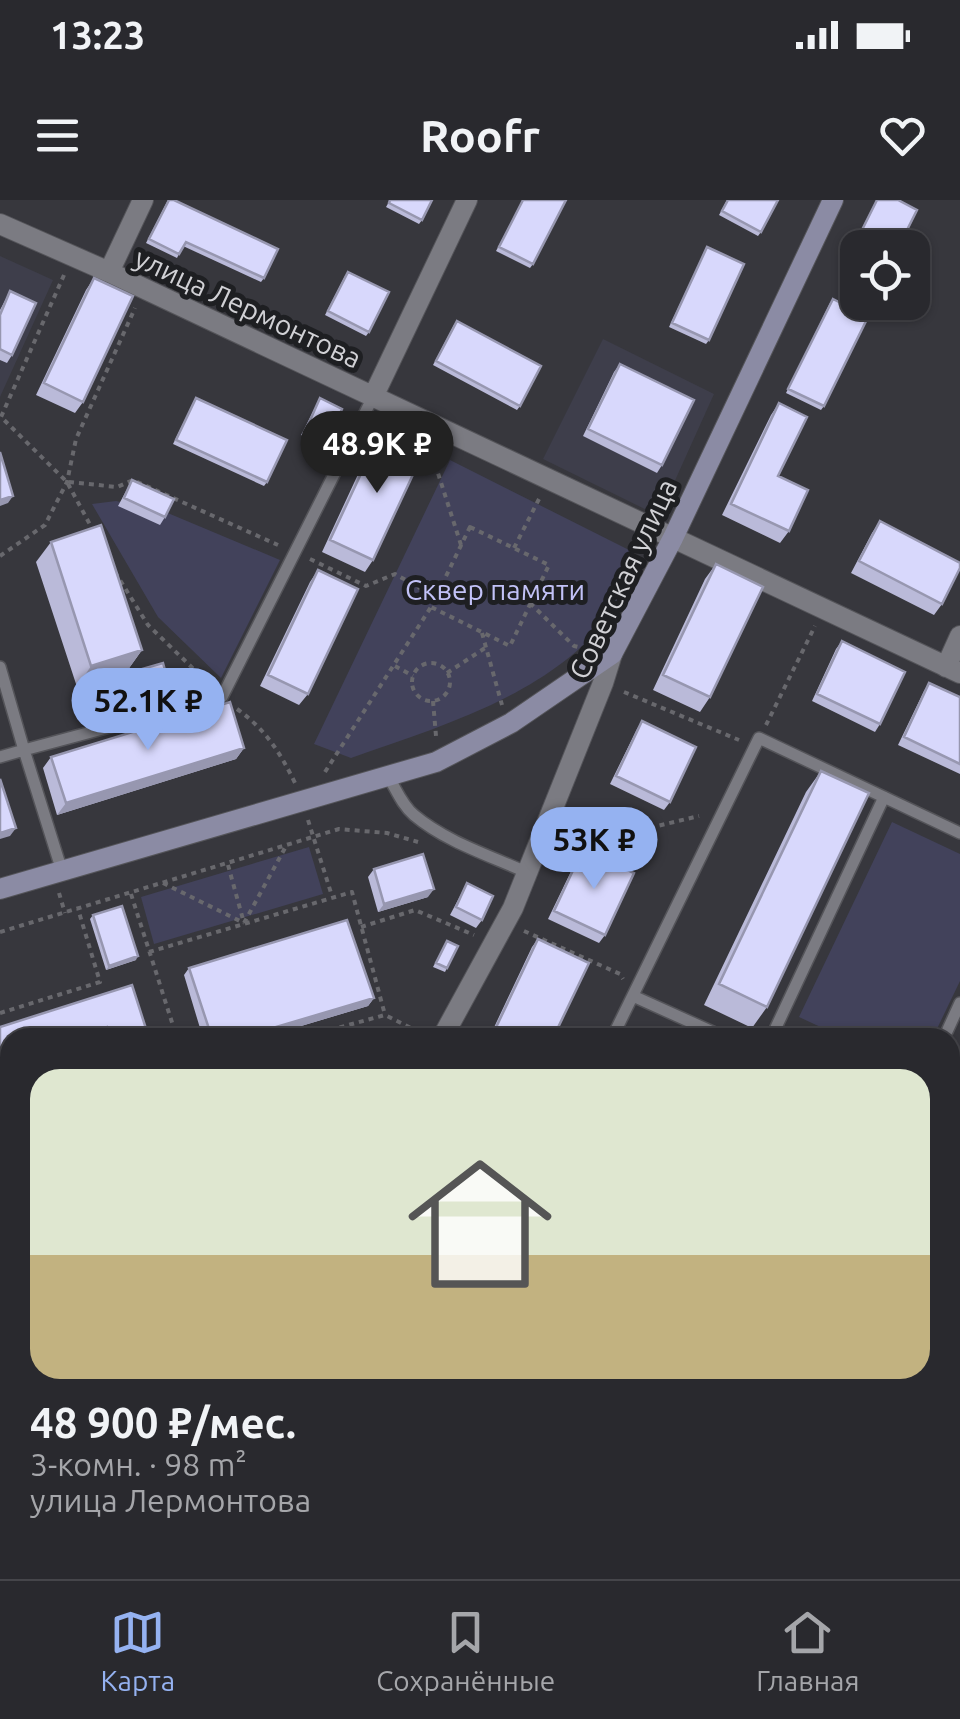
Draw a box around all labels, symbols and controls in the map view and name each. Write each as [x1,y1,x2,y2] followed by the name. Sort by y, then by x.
[50,14,145,56] text: 13:23
[30,108,85,163] icon: menu
[875,108,930,163] icon: heart
[420,110,540,161] text: Roofr
[840,230,930,320] map controls
[840,230,930,320] button: locate
[130,242,366,374] street label: улица Лермонтова
[285,411,469,496] pin: 48.9K ₽
[323,425,431,461] text: 48.9K ₽
[563,474,682,684] street label: Советская улица
[405,574,585,605] park label: Сквер памяти
[56,668,240,753] pin: 52.1K ₽
[94,682,202,718] text: 52.1K ₽
[524,807,664,892] pin: 53K ₽
[552,821,636,857] text: 53K ₽
[390,1134,570,1314] icon: home
[30,1399,296,1446] text: 48 900 ₽/мес.
[30,1446,247,1482] text: 3-комн. · 98 m²
[30,1482,311,1518] text: улица Лермонтова
[101,1605,175,1696] tab: Карта
[376,1605,555,1696] tab: Сохранённые
[756,1605,859,1696] tab: Главная

